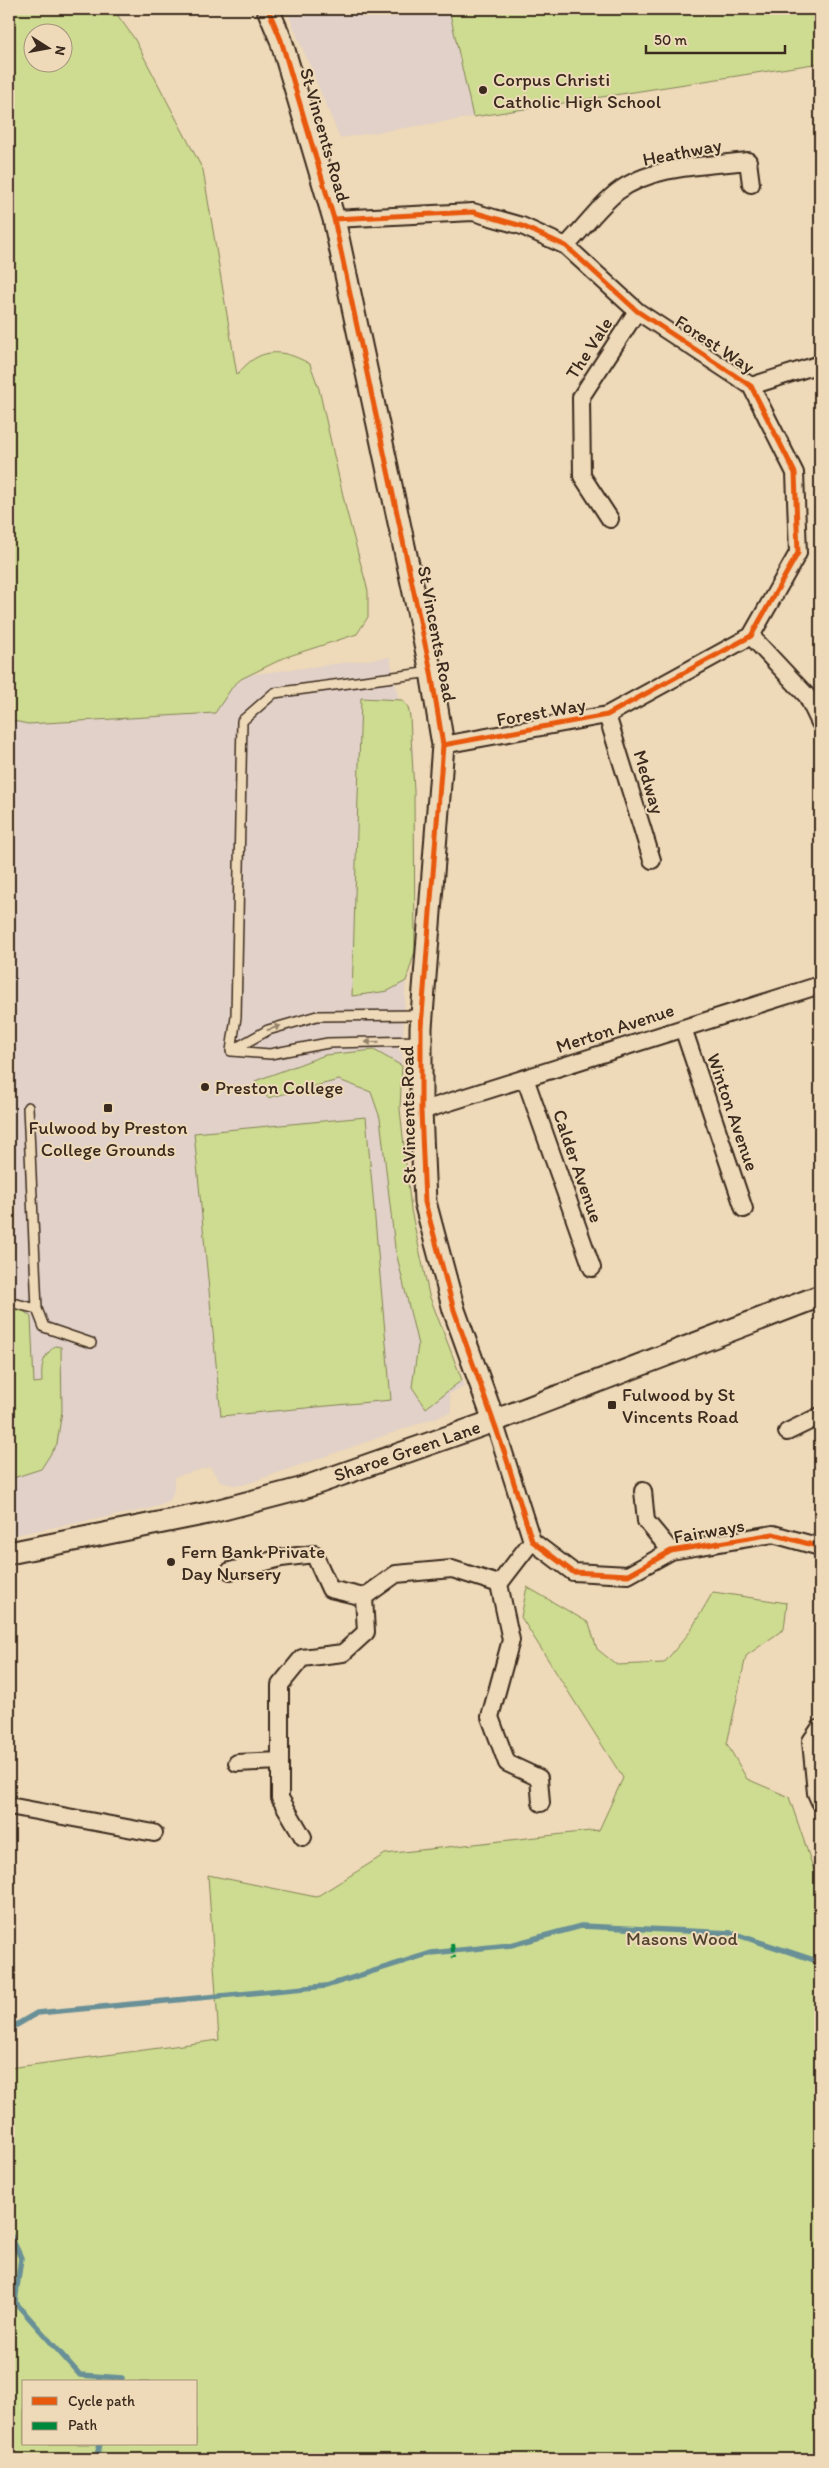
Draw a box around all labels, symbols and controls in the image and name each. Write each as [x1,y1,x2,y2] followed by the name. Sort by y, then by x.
[22,22,72,72] north arrow
[646,22,785,54] scale bar
[654,31,687,49] text: 50 m
[51,44,70,57] text: N
[295,65,355,205] street label: St Vincents Road
[493,68,662,113] place label: Corpus Christi Catholic High School
[477,84,489,96] marker: Corpus Christi Catholic High School
[640,133,724,171] street label: Heathway
[671,310,759,378] street label: Forest Way
[560,313,618,383] street label: The Vale
[413,564,462,705] street label: St Vincents Road
[495,693,588,731] street label: Forest Way
[628,747,670,817] street label: Medway
[553,998,677,1058] street label: Merton Avenue
[267,1024,282,1032] one-way arrow
[364,1038,380,1046] one-way arrow
[395,1045,421,1184] street label: St Vincents Road
[702,1050,764,1174] street label: Winton Avenue
[215,1076,343,1099] place label: Preston College
[199,1081,211,1093] marker: Preston College
[102,1102,114,1114] marker: Fulwood by Preston College Grounds
[548,1106,608,1226] street label: Calder Avenue
[29,1116,188,1161] place label: Fulwood by Preston College Grounds
[622,1383,739,1428] place label: Fulwood by St Vincents Road
[606,1399,618,1411] marker: Fulwood by St Vincents Road
[331,1415,483,1487] street label: Sharoe Green Lane
[672,1513,746,1549] street label: Fairways
[181,1540,325,1585] place label: Fern Bank Private Day Nursery
[165,1556,177,1568] marker: Fern Bank Private Day Nursery
[626,1927,739,1950] park label: Masons Wood
[22,2380,198,2446] legend
[68,2392,135,2410] text: Cycle path
[68,2416,97,2434] text: Path

